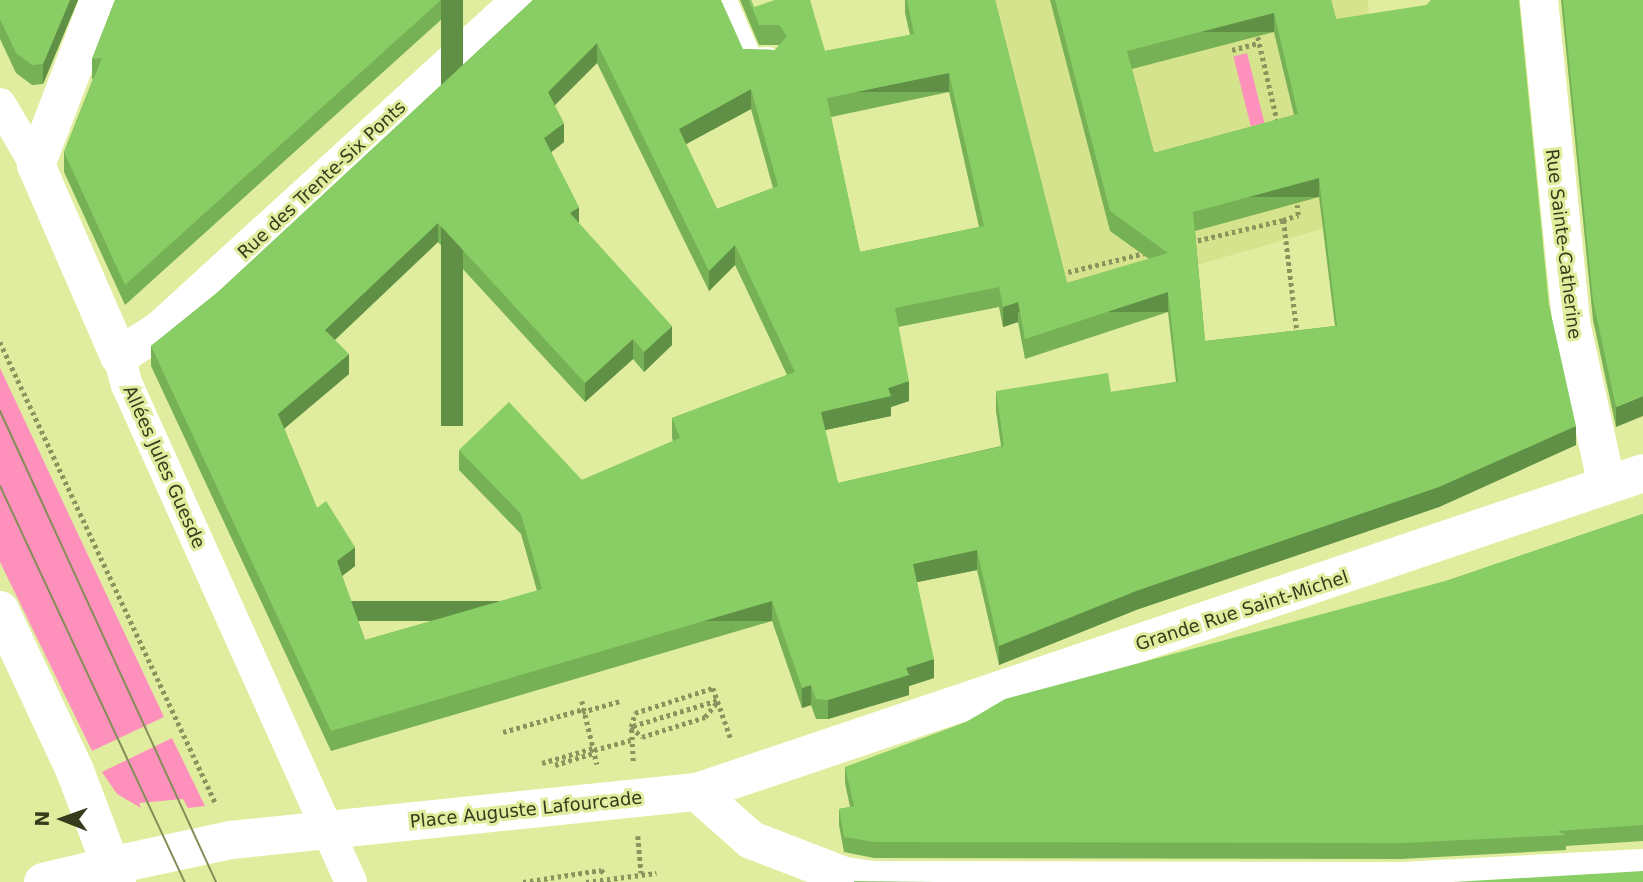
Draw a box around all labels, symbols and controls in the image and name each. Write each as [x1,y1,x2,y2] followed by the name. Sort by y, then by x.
[234,96,410,264] street label: Rue des Trente-Six Ponts
[1541,148,1585,340] street label: Rue Sainte-Catherine
[118,382,210,552] street label: Allées Jules Guesde
[1133,566,1351,656] street label: Grande Rue Saint-Michel
[28,784,98,854] north arrow
[409,787,643,833] street label: Place Auguste Lafourcade
[31,810,53,827] text: N

